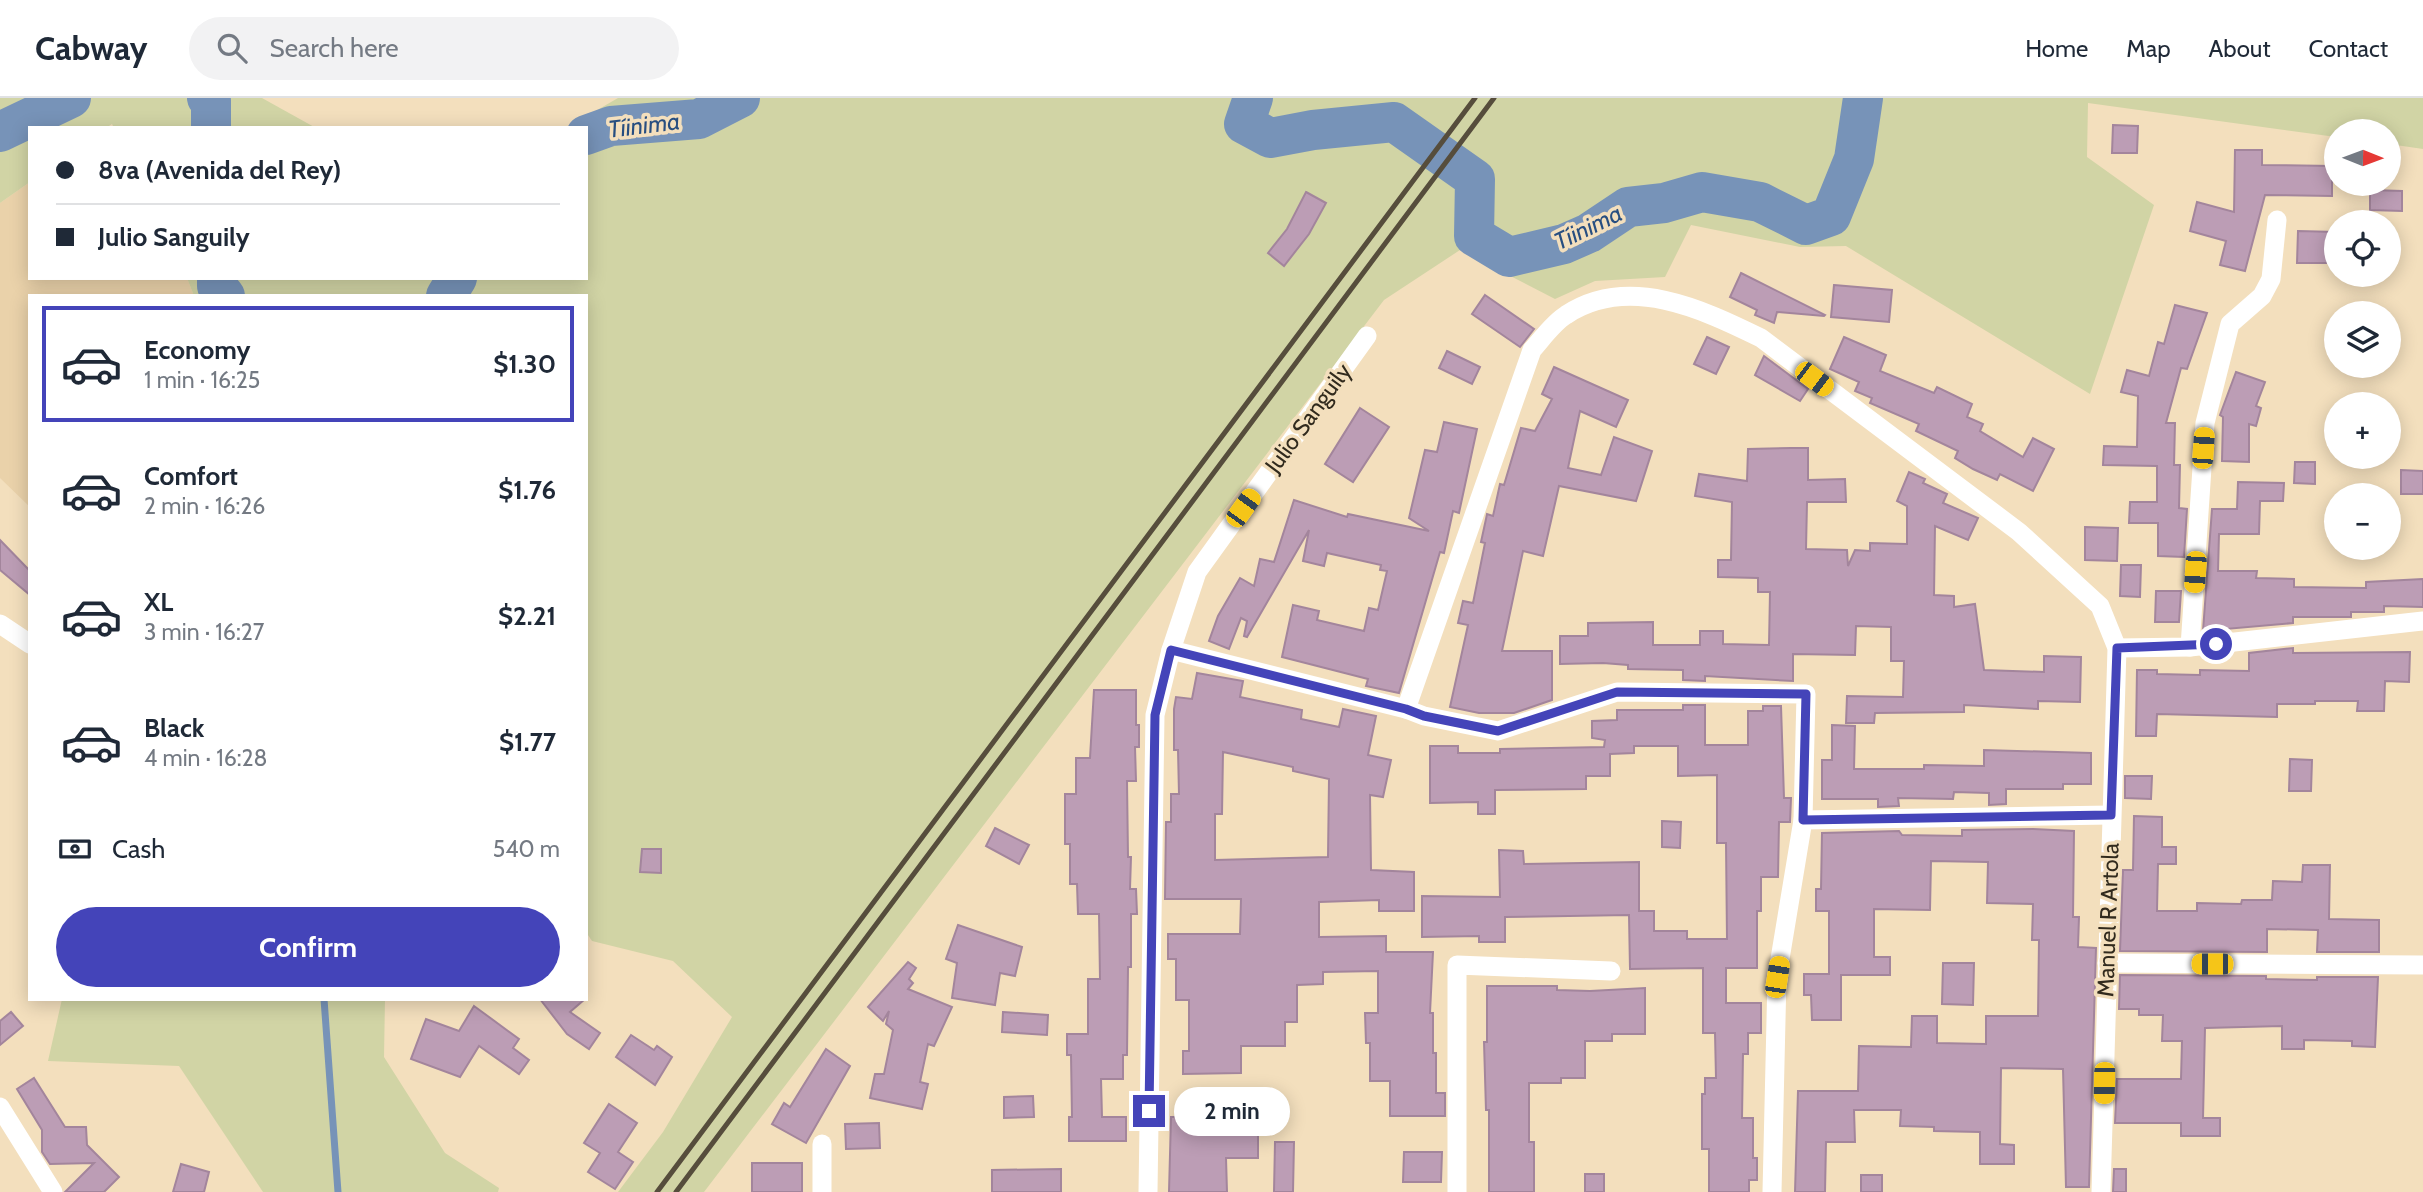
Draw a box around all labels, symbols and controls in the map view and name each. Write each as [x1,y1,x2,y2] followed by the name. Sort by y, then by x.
[189,17,679,80] search box
[35,28,147,68] text: Cabway
[213,29,251,67] icon: search
[269,32,399,64] text: Search here
[2025,34,2088,63] text: Home
[2126,34,2171,63] text: Map
[2209,34,2271,63] text: About
[2309,34,2388,63] text: Contact
[606,106,682,144] water label: Tíinima
[2324,119,2401,196] north arrow
[2324,119,2401,560] map controls
[98,154,341,186] text: 8va (Avenida del Rey)
[1549,198,1627,256] water label: Tíinima
[2324,210,2401,287] button: locate
[98,221,250,253] text: Julio Sanguily
[2324,301,2401,378] button: layers
[60,333,123,396] icon: car
[144,334,250,366] text: Economy
[493,348,556,380] text: $1.30
[1258,358,1357,479] street label: Julio Sanguily
[1791,358,1838,400] car
[144,366,260,394] text: 1 min · 16:25
[2324,392,2401,469] button: +
[2192,426,2215,470] car
[60,459,123,522] icon: car
[144,460,238,492] text: Comfort
[498,474,556,506] text: $1.76
[2324,483,2401,560] button: −
[1223,485,1264,531] car
[144,492,265,520] text: 2 min · 16:26
[2184,550,2207,594] car
[60,585,123,648] icon: car
[144,586,173,618] text: XL
[498,600,556,632] text: $2.21
[144,618,264,646] text: 3 min · 16:27
[2200,628,2232,660] route start
[60,711,123,774] icon: car
[144,712,204,744] text: Black
[499,726,556,758] text: $1.77
[144,744,268,772] text: 4 min · 16:28
[56,830,94,868] icon: cash
[112,833,165,865] text: Cash
[493,835,560,863] text: 540 m
[2091,842,2125,998] street label: Manuel R Artola
[56,907,560,987] button: Confirm
[2192,954,2234,975] car
[1764,955,1791,999] car
[2094,1062,2115,1104] car
[1174,1086,1289,1136] callout: 2 min
[1133,1095,1165,1127] route end
[1204,1097,1260,1125] text: 2 min

